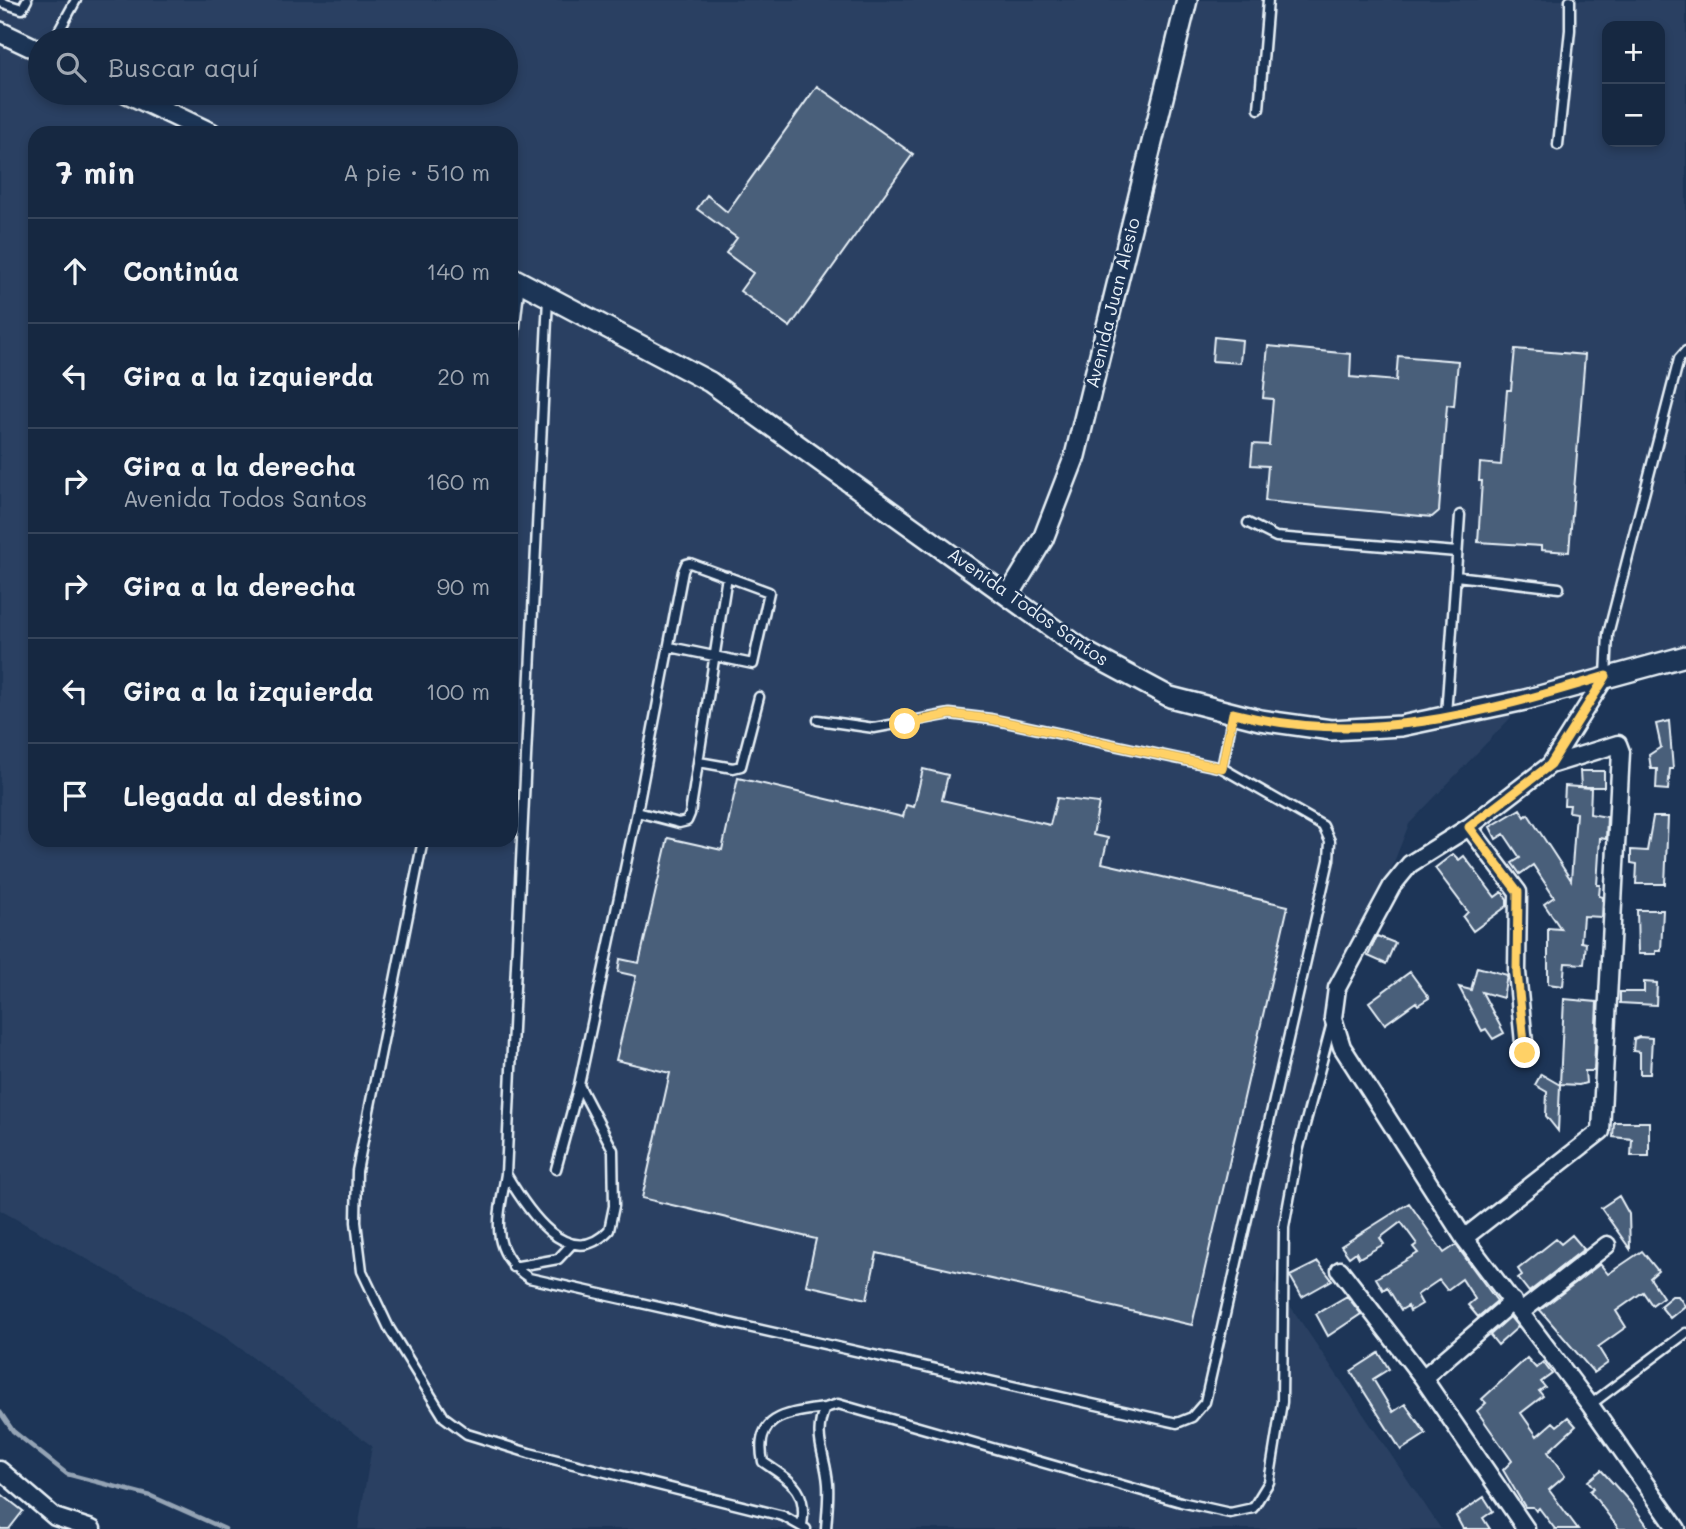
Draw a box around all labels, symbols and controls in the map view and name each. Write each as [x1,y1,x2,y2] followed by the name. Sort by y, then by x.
[1602,21,1665,147] map controls
[1602,21,1665,84] button: +
[28,28,518,105] search box
[52,48,90,86] icon: search
[108,50,259,84] text: Buscar aquí
[1602,84,1665,147] button: −
[56,152,135,192] text: 7 min
[343,157,490,187] text: A pie · 510 m
[1079,215,1145,391] street label: Avenida Juan Alesio
[56,252,94,290] icon: ahead
[123,254,239,288] text: Continúa
[426,256,490,286] text: 140 m
[56,357,94,395] icon: left
[123,359,374,393] text: Gira a la izquierda
[437,361,490,391] text: 20 m
[123,449,356,483] text: Gira a la derecha
[56,462,94,500] icon: right
[426,466,490,496] text: 160 m
[123,483,367,513] text: Avenida Todos Santos
[943,542,1114,671] street label: Avenida Todos Santos
[56,567,94,605] icon: right
[123,569,356,603] text: Gira a la derecha
[437,571,490,601] text: 90 m
[56,672,94,710] icon: left
[123,674,374,708] text: Gira a la izquierda
[426,676,490,706] text: 100 m
[889,708,920,739] route start
[56,777,94,815] icon: arrive
[123,779,362,813] text: Llegada al destino
[1509,1037,1540,1068] route end

